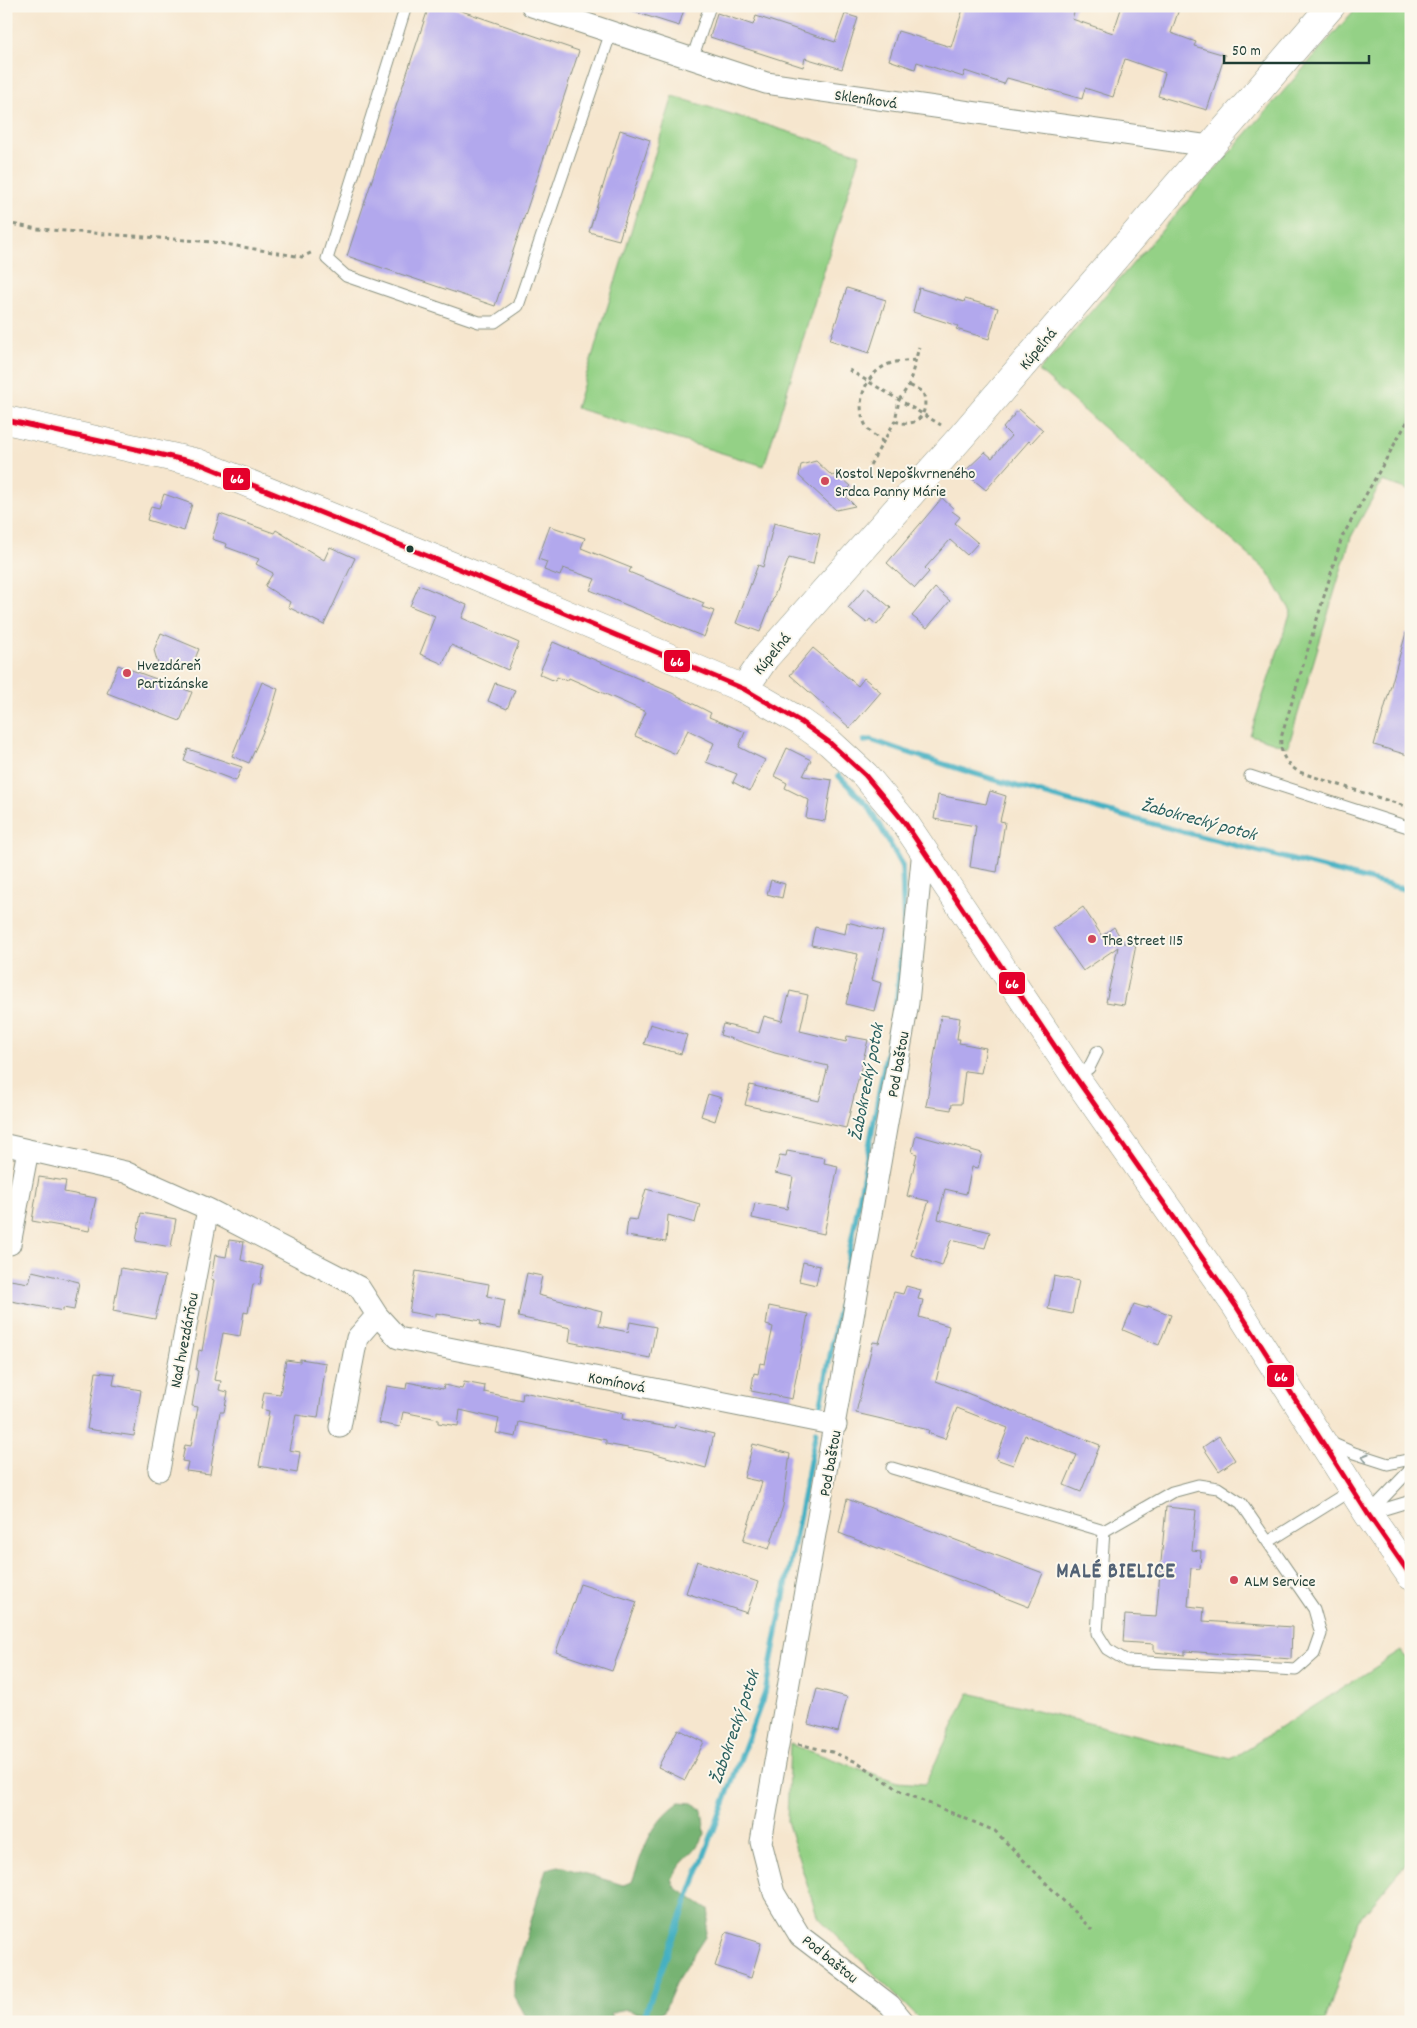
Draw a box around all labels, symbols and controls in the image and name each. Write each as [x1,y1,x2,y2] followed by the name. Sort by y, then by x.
[1224,32,1370,64] scale bar
[1232,41,1261,63] text: 50 m
[833,85,899,116] street label: Skleníková
[1014,324,1063,376] street label: Kúpeľná
[835,463,975,504] place label: Kostol Nepoškvrneného Srdca Panny Márie
[222,467,251,491] line badge: 66
[230,470,244,490] text: 66
[819,475,831,487] marker: Kostol Nepoškvrneného Srdca Panny Márie
[405,544,415,554] unlabelled marker
[748,629,797,681] street label: Kúpeľná
[663,649,691,673] line badge: 66
[670,653,684,673] text: 66
[137,655,208,696] place label: Hvezdáreň Partizánske
[121,667,133,679] marker: Hvezdáreň Partizánske
[1138,794,1260,849] water label: Žabokrecký potok
[1102,930,1183,953] place label: The Street 115
[1086,933,1098,945] marker: The Street 115
[998,971,1026,995] line badge: 66
[1005,975,1019,995] text: 66
[845,1020,892,1143] water label: Žabokrecký potok
[882,1029,917,1099] street label: Pod baštou
[165,1291,206,1390] street label: Nad hvezdárňou
[1266,1364,1295,1388] line badge: 66
[586,1367,647,1400] street label: Komínová
[1274,1368,1288,1388] text: 66
[814,1428,849,1498] street label: Pod baštou
[1361,1452,1370,1462] one-way arrow
[1056,1558,1176,1588] district label: MALÉ BIELICE
[1244,1571,1315,1594] place label: ALM Service
[1228,1574,1240,1586] marker: ALM Service
[705,1666,768,1788] water label: Žabokrecký potok
[796,1930,863,1990] street label: Pod baštou

